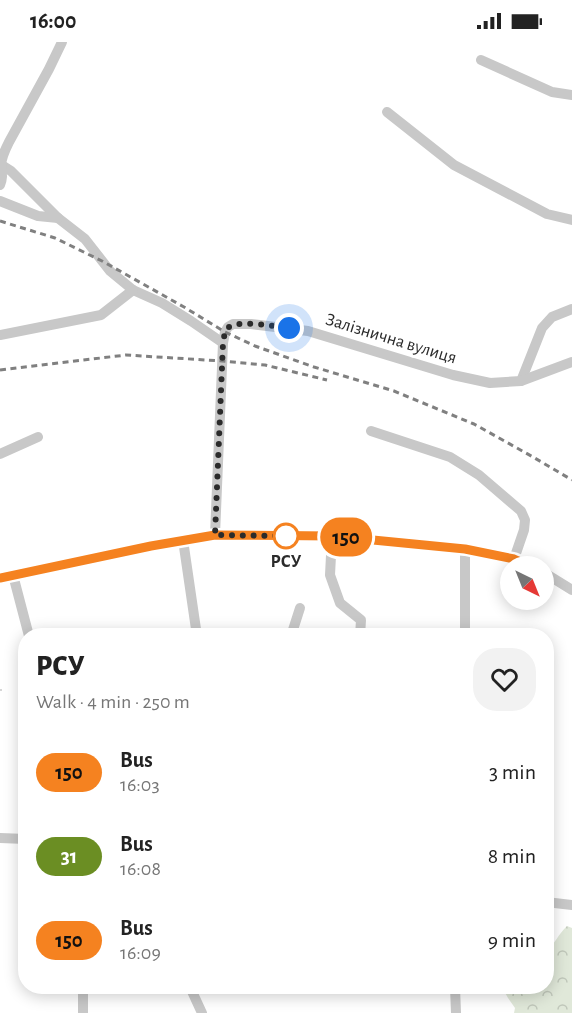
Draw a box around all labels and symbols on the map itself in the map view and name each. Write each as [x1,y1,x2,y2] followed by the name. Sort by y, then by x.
[323,310,459,368] street label: Залізнична вулиця
[274,313,304,343] your location
[312,518,380,556] line badge: 150
[273,523,299,549] marker: РСУ
[271,553,302,571] place label: РСУ
[500,556,554,610] north arrow

